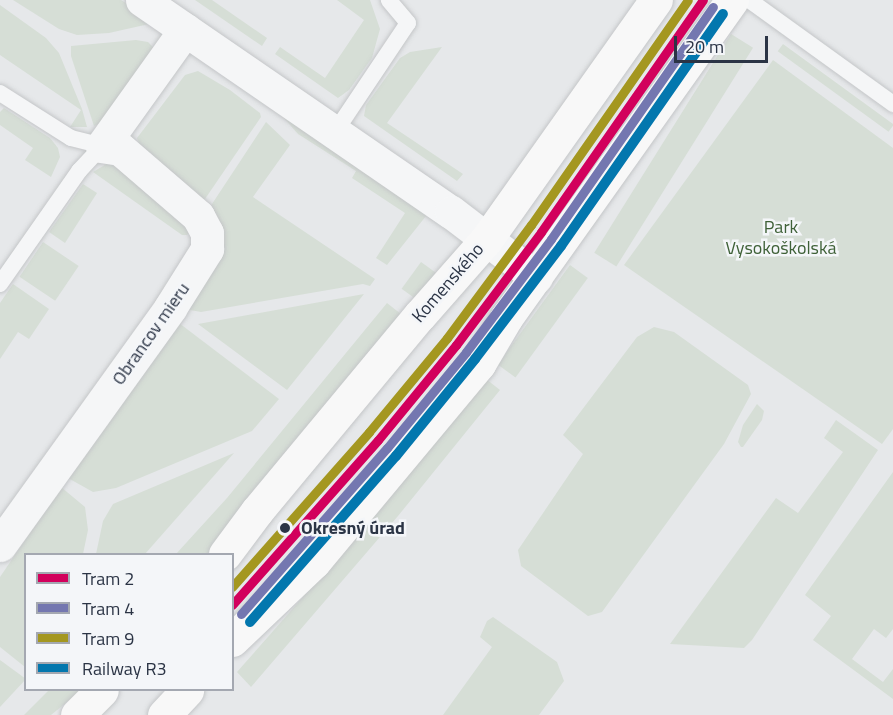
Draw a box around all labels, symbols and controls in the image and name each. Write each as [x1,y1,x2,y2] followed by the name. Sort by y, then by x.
[677,24,772,62] scale bar
[685,33,724,60] text: 20 m
[725,217,837,260] park label: Park Vysokoškolská
[408,239,488,327] street label: Komenského
[108,279,194,389] street label: Obrancov mieru
[274,517,296,539] marker: Okresný úrad
[301,517,405,539] place label: Okresný úrad
[24,553,234,691] legend
[82,565,134,592] text: Tram 2
[82,595,134,622] text: Tram 4
[82,625,134,652] text: Tram 9
[82,655,167,682] text: Railway R3

